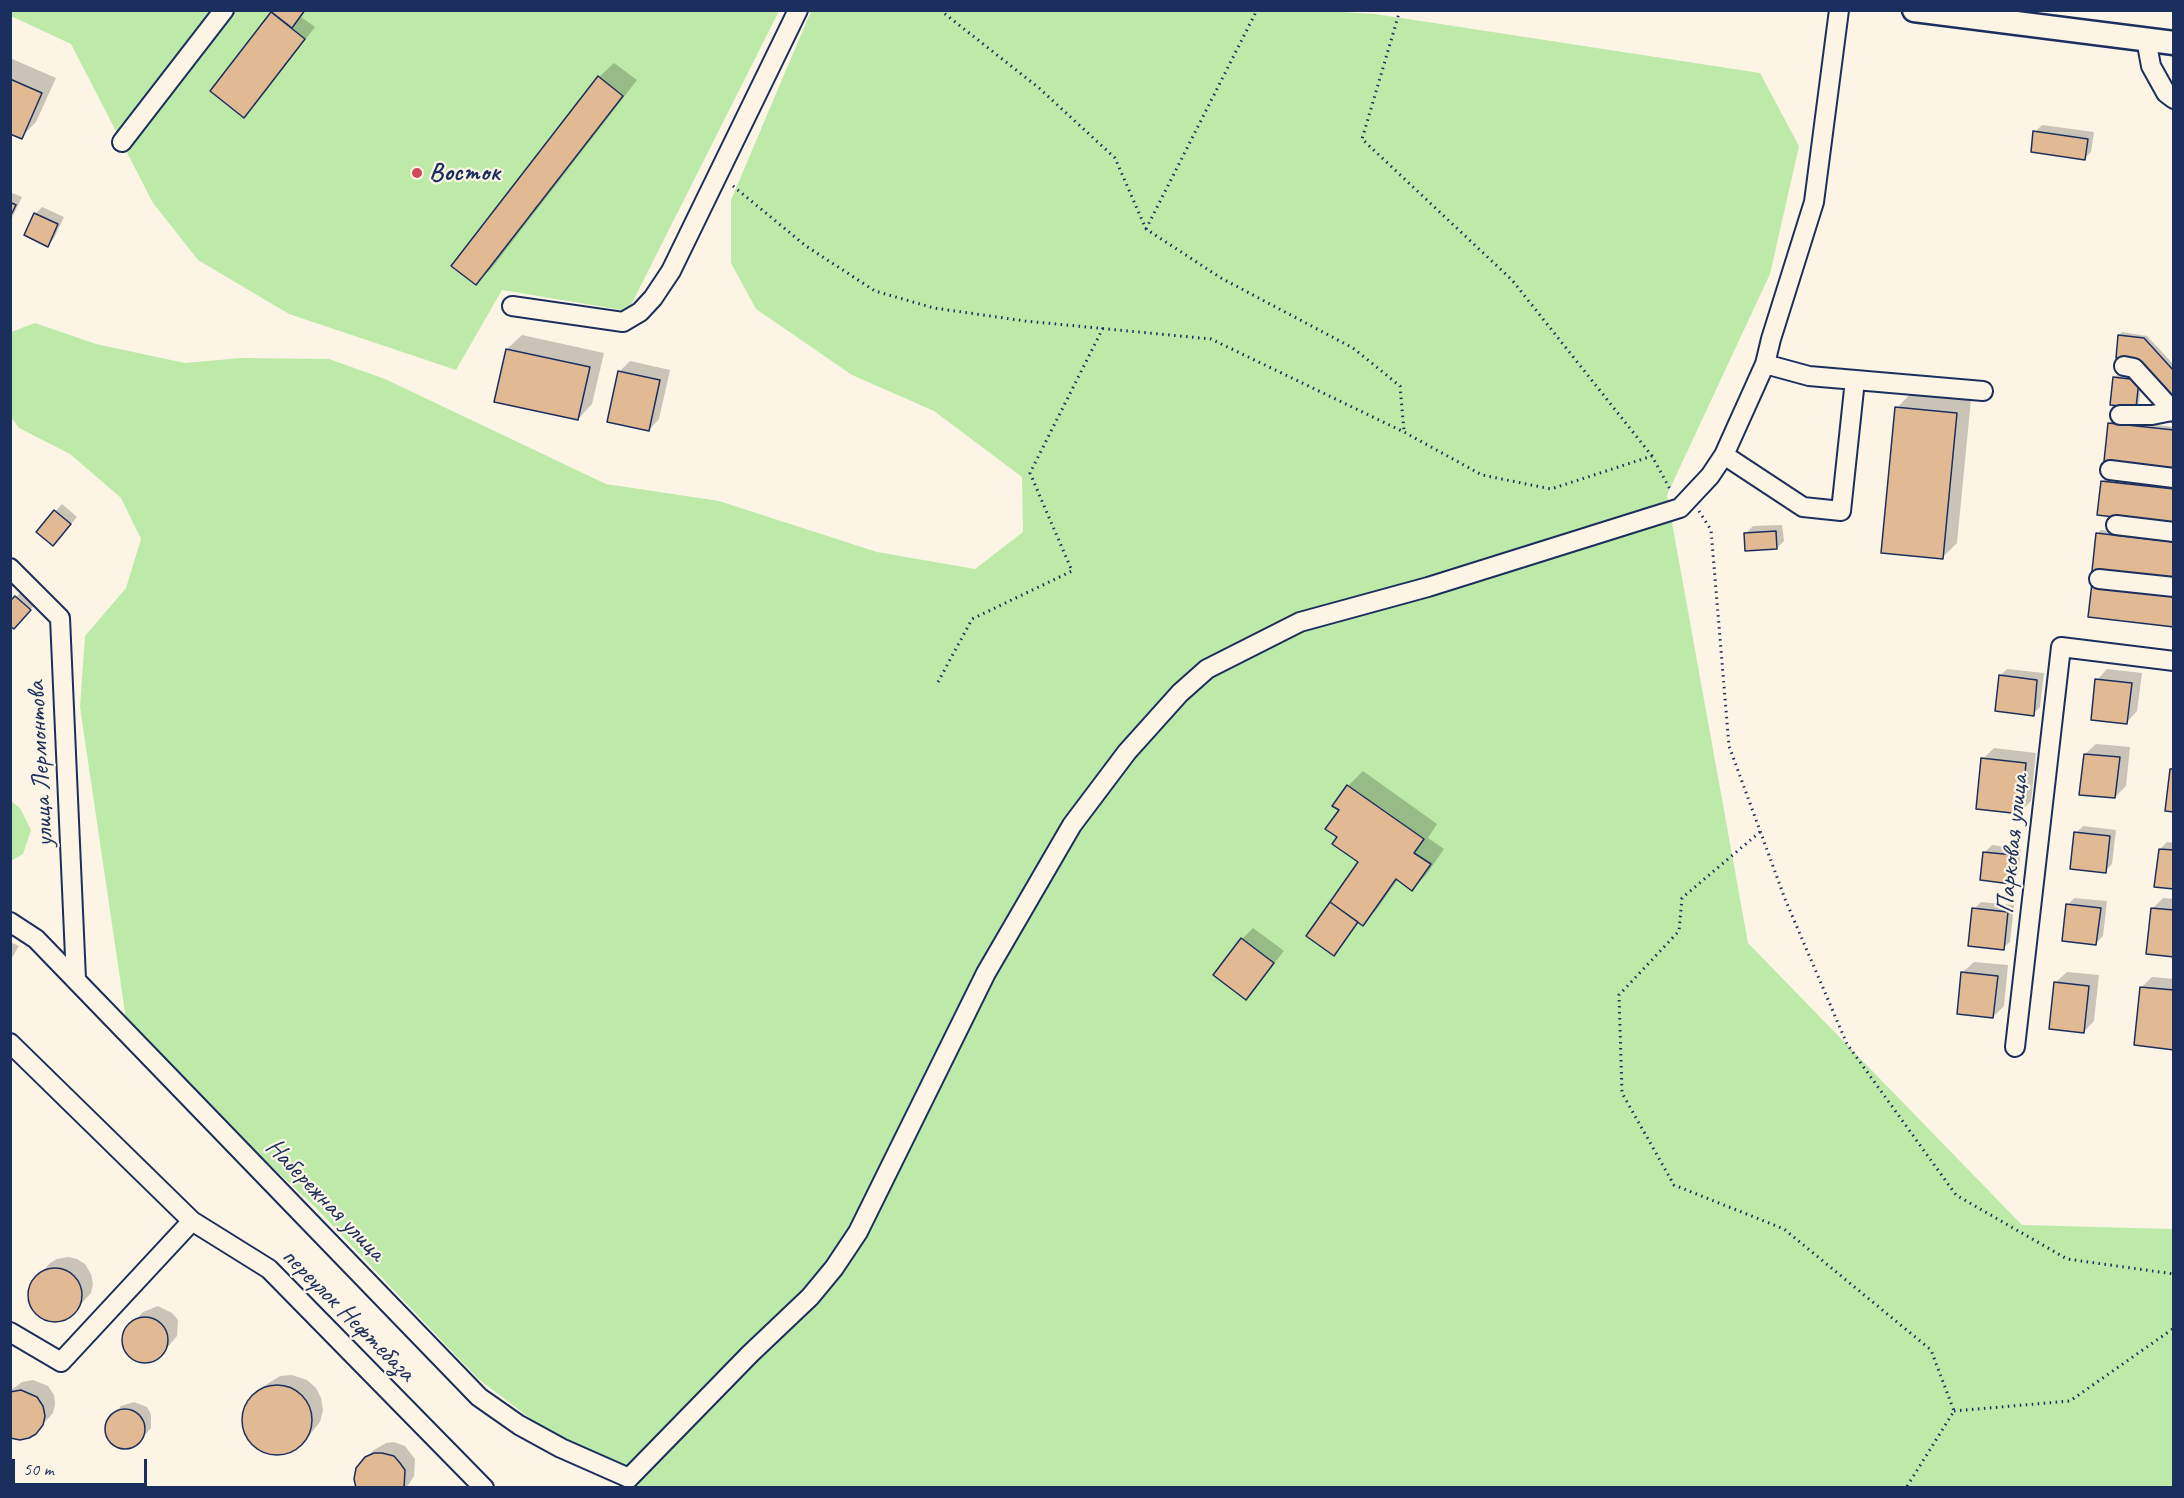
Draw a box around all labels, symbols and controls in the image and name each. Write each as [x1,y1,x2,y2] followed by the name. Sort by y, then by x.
[429,157,500,189] place label: Восток
[410,166,424,180] marker: Восток
[21,680,61,848] street label: улица Лермонтова
[1990,773,2036,915] street label: Парковая улица
[259,1132,391,1268] street label: Набережная улица
[275,1242,421,1388] street label: переулок Нефтебаза
[15,1447,150,1485] scale bar
[23,1458,54,1480] text: 50 m

